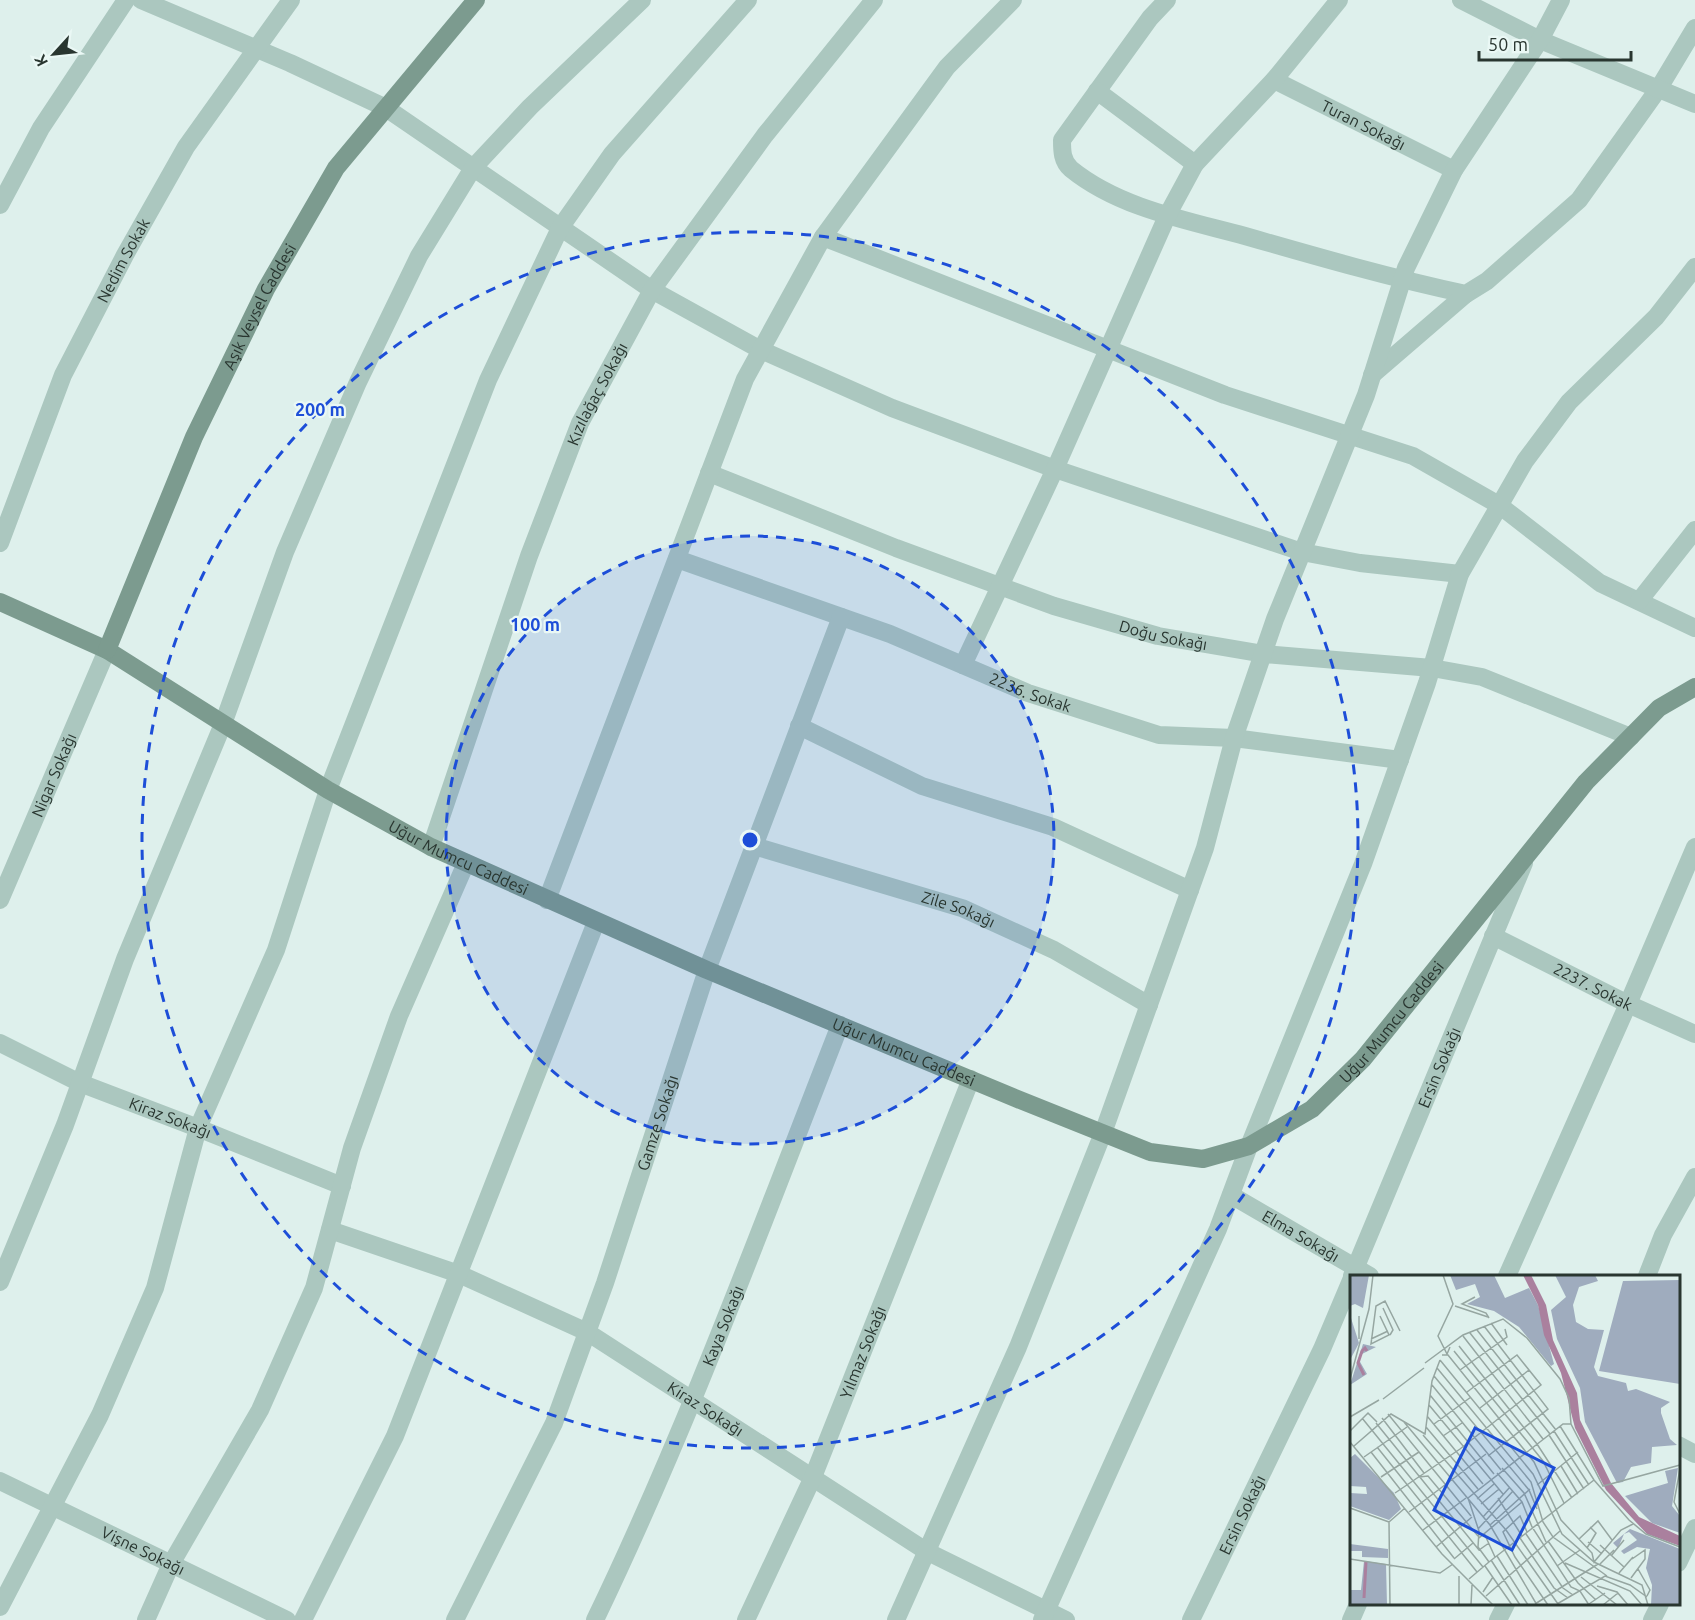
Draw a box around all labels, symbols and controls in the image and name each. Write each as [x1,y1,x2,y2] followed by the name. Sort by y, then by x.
[24,24,84,84] north arrow
[1479,24,1630,62] scale bar
[1488,34,1528,54] text: 50 m
[30,52,51,70] text: K
[1318,96,1409,153] street label: Turan Sokağı
[93,215,153,305] street label: Nedim Sokak
[219,240,299,372] street label: Aşık Veysel Caddesi
[563,339,631,448] street label: Kızılağaç Sokağı
[295,399,345,419] text: 200 m
[510,614,560,634] text: 100 m
[1117,616,1209,653] street label: Doğu Sokağı
[987,669,1074,715] street label: 2236. Sokak
[28,730,79,820] street label: Nigar Sokağı
[386,816,531,898] street label: Uğur Mumcu Caddesi
[740,830,760,850] centre of rings
[920,888,998,931] street label: Zile Sokağı
[1335,958,1447,1086] street label: Uğur Mumcu Caddesi
[1551,959,1635,1014] street label: 2237. Sokak
[830,1014,978,1089] street label: Uğur Mumcu Caddesi
[1414,1024,1464,1110] street label: Ersin Sokağı
[633,1073,681,1173] street label: Gamze Sokağı
[127,1094,214,1141] street label: Kiraz Sokağı
[1259,1206,1343,1265] street label: Elma Sokağı
[1350,1275,1680,1605] inset map
[699,1283,747,1368] street label: Kaya Sokağı
[836,1303,889,1401] street label: Yılmaz Sokağı
[664,1378,747,1440] street label: Kiraz Sokağı
[1215,1472,1269,1557] street label: Ersin Sokağı
[99,1523,188,1578] street label: Vişne Sokağı

